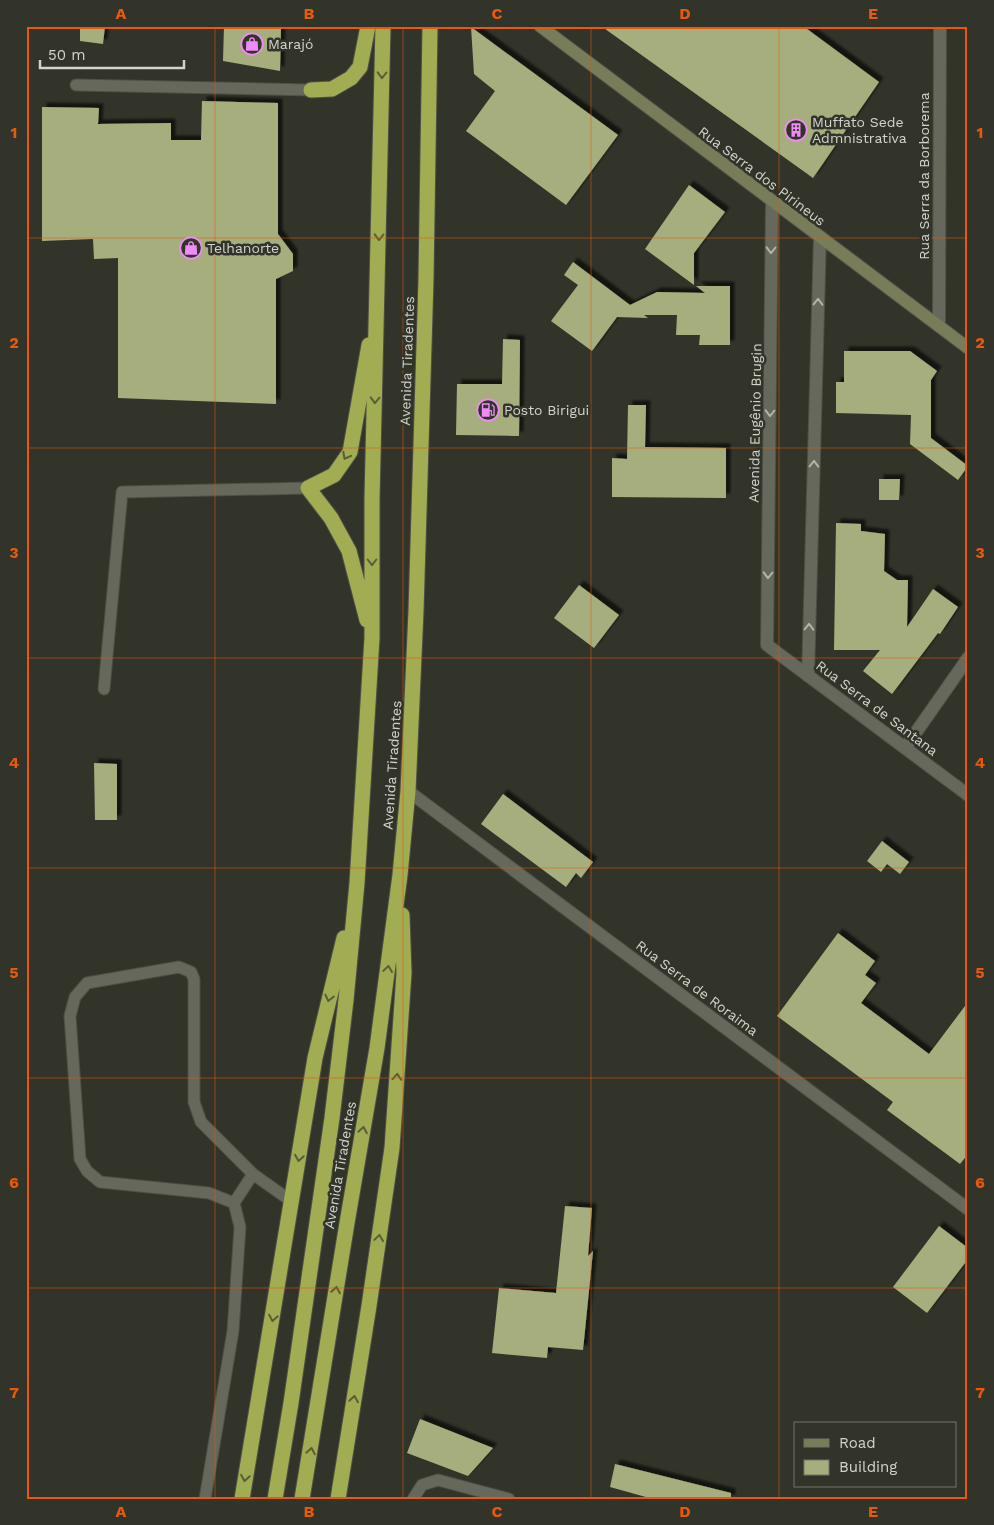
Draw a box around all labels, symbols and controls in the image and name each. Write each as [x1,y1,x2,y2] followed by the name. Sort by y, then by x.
[116,4,127,23] text: A
[304,4,315,23] text: B
[492,4,503,23] text: C
[679,4,691,23] text: D
[868,4,878,23] text: E
[240,32,264,56] shop icon: Marajó
[268,36,313,52] place label: Marajó
[40,38,184,70] scale bar
[48,46,85,64] text: 50 m
[377,71,388,79] one-way arrow
[916,92,932,260] street label: Rua Serra da Borborema
[812,114,907,146] place label: Muffato Sede Admnistrativa
[784,118,808,142] building icon: Muffato Sede Admnistrativa
[11,123,17,142] text: 1
[695,123,829,229] street label: Rua Serra dos Pirineus
[977,123,983,142] text: 1
[374,234,384,242] one-way arrow
[179,236,203,260] shop icon: Telhanorte
[207,240,279,256] place label: Telhanorte
[766,247,777,255] one-way arrow
[397,296,417,426] street label: Avenida Tiradentes
[813,298,823,306] one-way arrow
[9,333,19,352] text: 2
[975,333,985,352] text: 2
[746,343,764,503] street label: Avenida Eugênio Brugin
[370,396,380,404] one-way arrow
[476,398,500,422] fuel station icon: Posto Birigui
[504,402,589,418] place label: Posto Birigui
[765,410,775,417] one-way arrow
[342,450,352,459] one-way arrow
[808,460,819,468] one-way arrow
[9,543,19,562] text: 3
[975,543,985,562] text: 3
[367,559,377,567] one-way arrow
[763,572,773,580] one-way arrow
[804,623,815,631] one-way arrow
[813,657,941,759] street label: Rua Serra de Santana
[380,700,404,830] street label: Avenida Tiradentes
[9,753,19,772] text: 4
[975,753,985,772] text: 4
[633,937,761,1039] street label: Rua Serra de Roraima
[9,963,19,982] text: 5
[975,963,985,982] text: 5
[382,965,392,974] one-way arrow
[324,994,335,1003] one-way arrow
[391,1073,402,1081] one-way arrow
[321,1100,359,1230] street label: Avenida Tiradentes
[357,1126,367,1134] one-way arrow
[294,1153,304,1162] one-way arrow
[9,1173,19,1192] text: 6
[975,1173,985,1192] text: 6
[373,1234,384,1242] one-way arrow
[331,1286,341,1295] one-way arrow
[268,1314,278,1323] one-way arrow
[9,1383,19,1402] text: 7
[975,1383,985,1402] text: 7
[349,1394,359,1403] one-way arrow
[794,1422,956,1488] legend
[839,1434,876,1452] text: Road
[305,1446,315,1455] one-way arrow
[839,1458,897,1476] text: Building
[241,1474,251,1483] one-way arrow
[116,1502,127,1521] text: A
[304,1502,315,1521] text: B
[492,1502,503,1521] text: C
[679,1502,691,1521] text: D
[868,1502,878,1521] text: E

